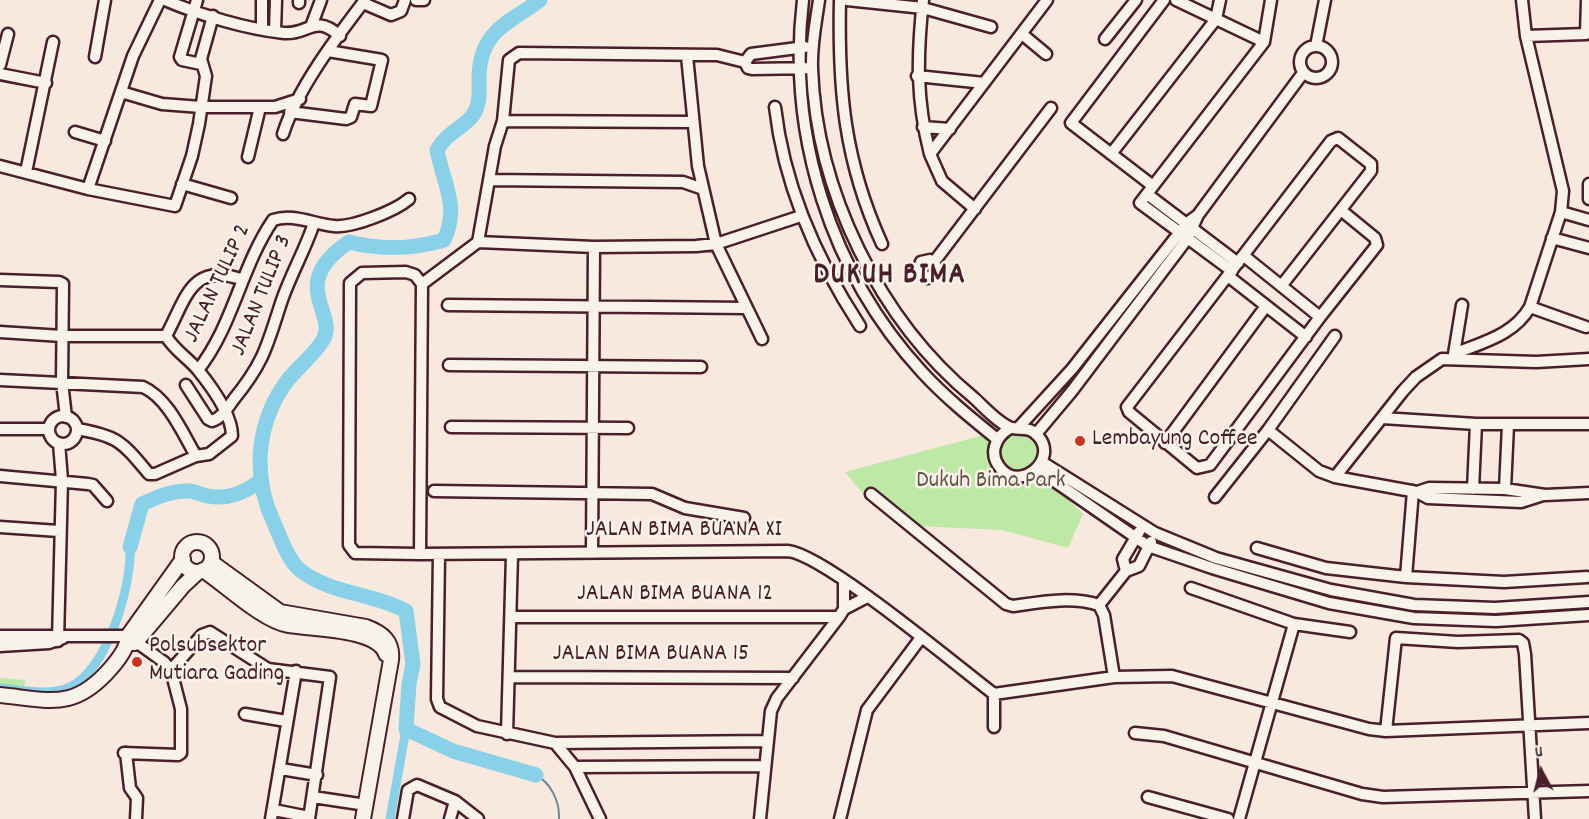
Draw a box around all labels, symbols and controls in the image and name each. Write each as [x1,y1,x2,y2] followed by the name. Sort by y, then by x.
[179,220,259,348] street label: JALAN TULIP 2
[226,231,300,361] street label: JALAN TULIP 3
[814,260,966,296] district label: DUKUH BIMA
[1092,427,1258,455] place label: Lembayung Coffee
[1073,434,1087,448] marker: Lembayung Coffee
[916,469,1066,497] park label: Dukuh Bima Park
[586,518,782,546] street label: JALAN BIMA BUANA XI
[577,582,773,610] street label: JALAN BIMA BUANA 12
[149,634,284,690] place label: Polsubsektor Mutiara Gading
[553,642,749,670] street label: JALAN BIMA BUANA 15
[130,655,144,669] marker: Polsubsektor Mutiara Gading
[1511,741,1571,801] north arrow
[1534,741,1544,765] text: U

